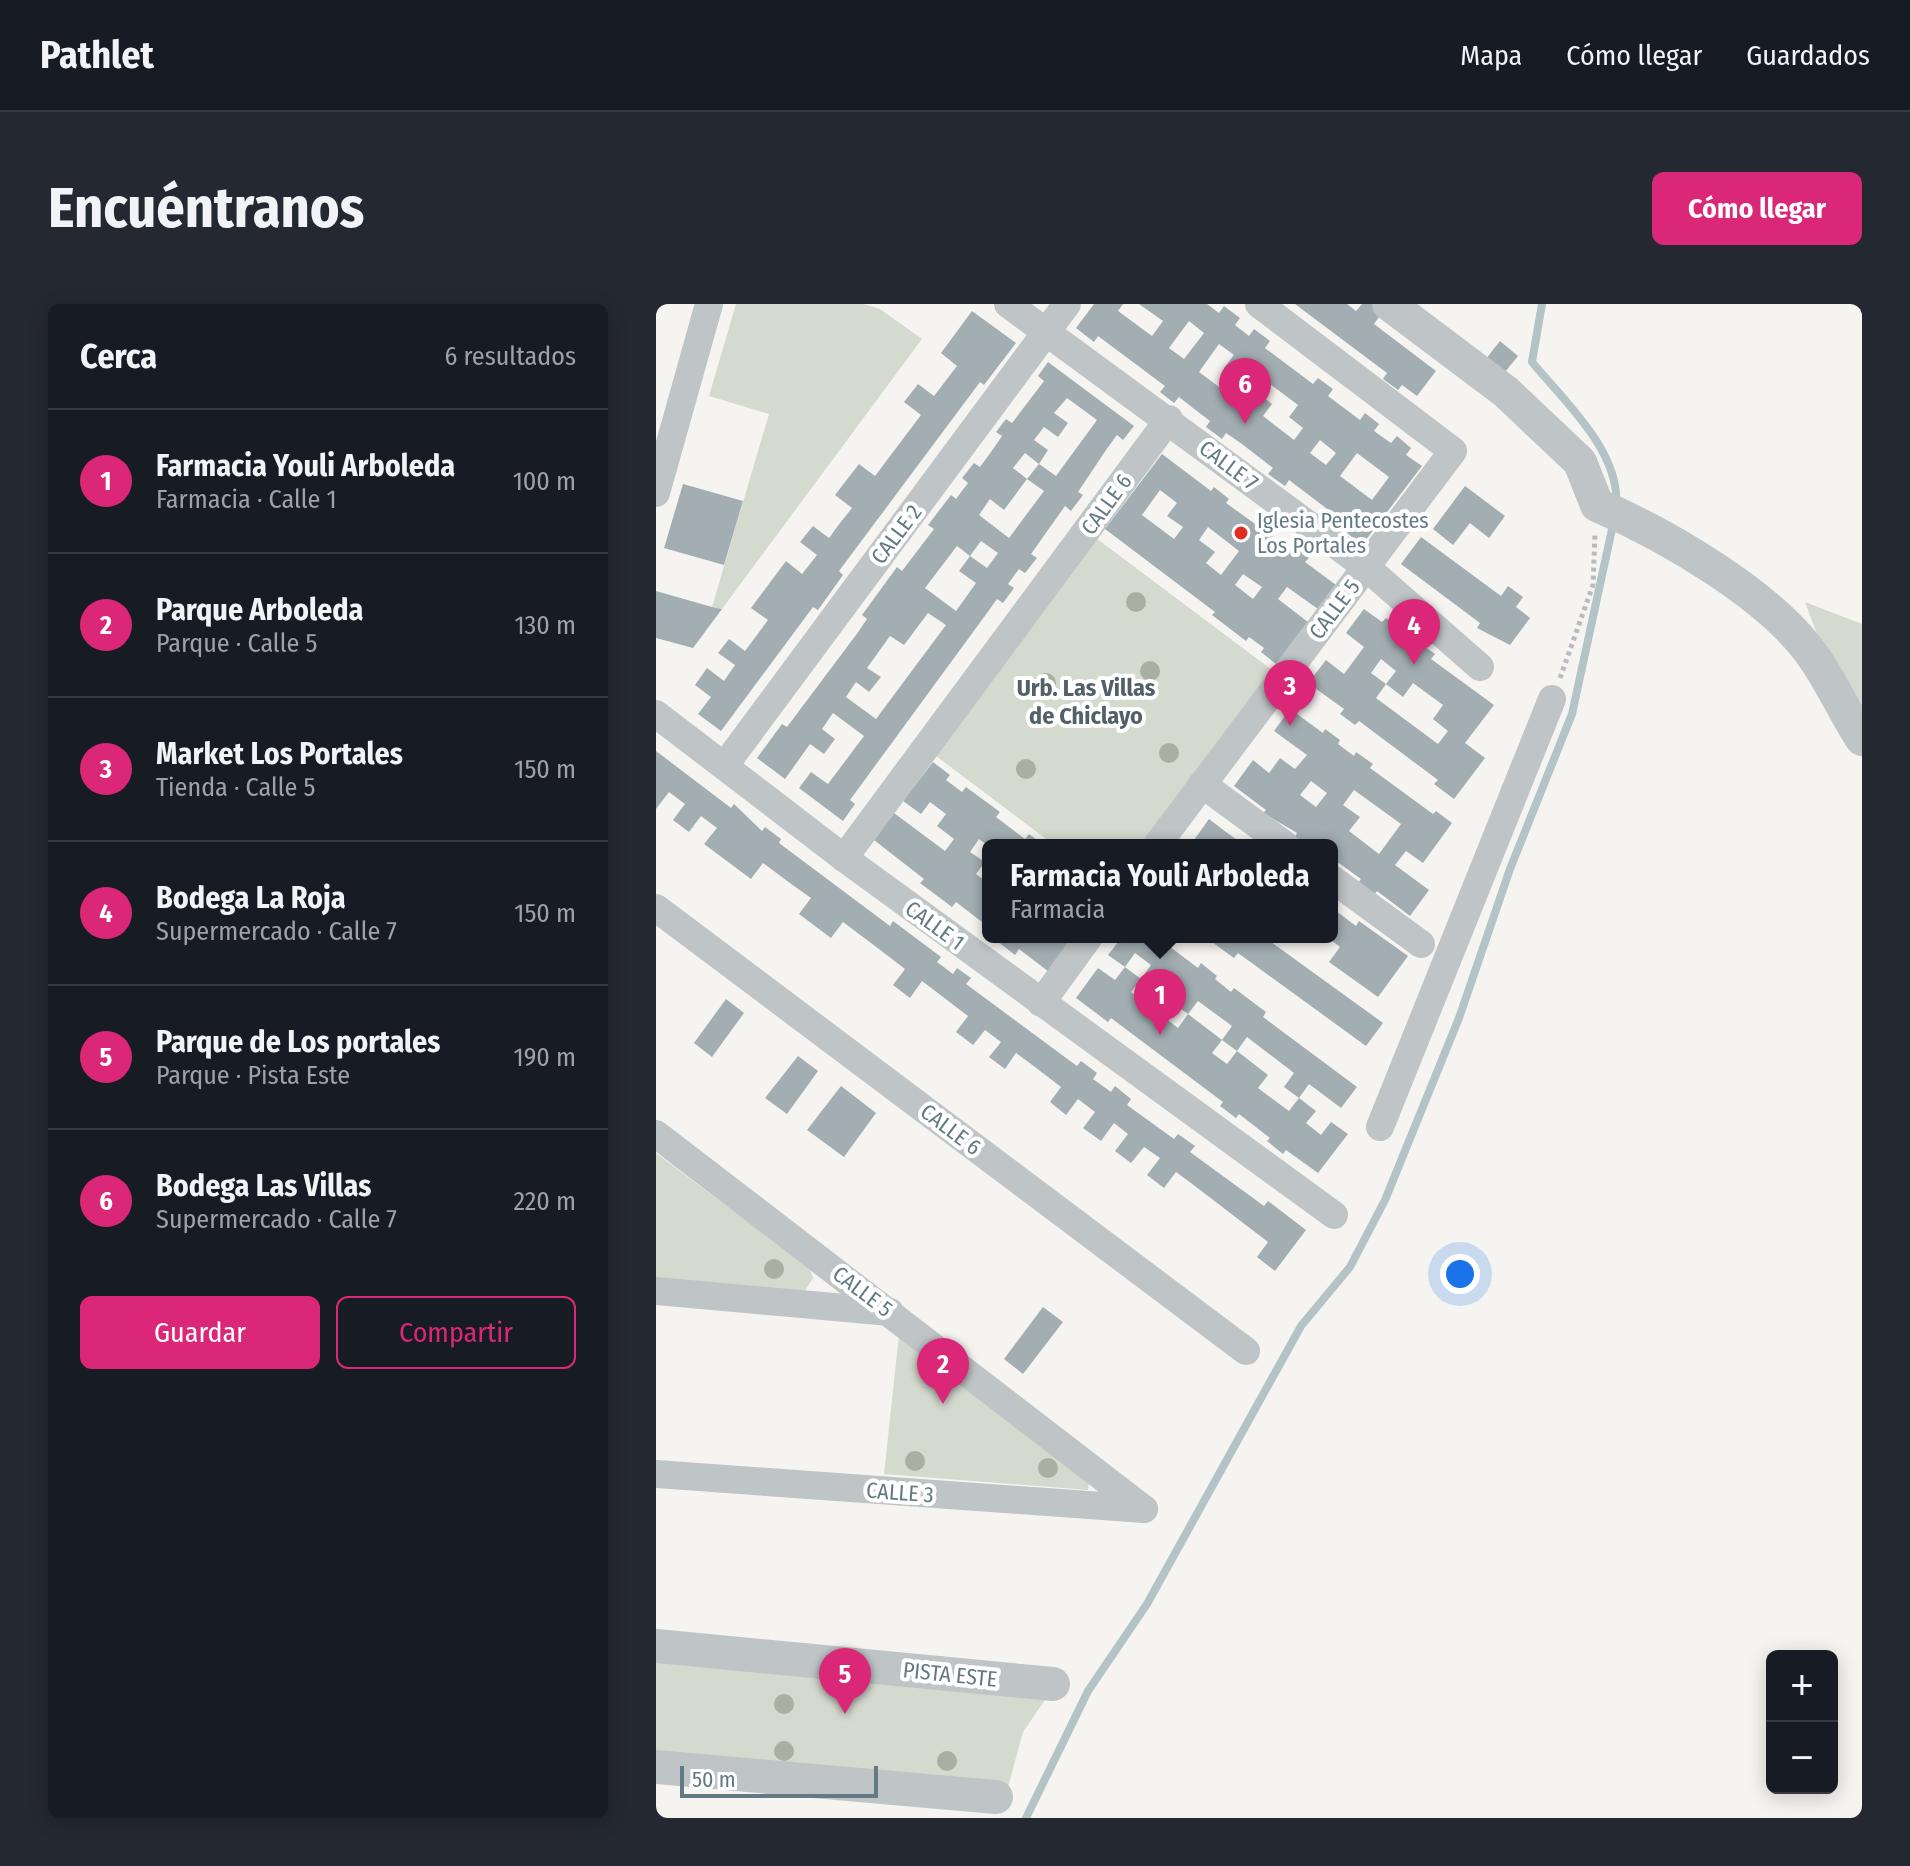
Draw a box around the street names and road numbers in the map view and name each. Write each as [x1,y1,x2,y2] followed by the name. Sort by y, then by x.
[1194,435,1264,496] street label: CALLE 7
[1075,469,1138,540] street label: CALLE 6
[865,499,927,569] street label: CALLE 2
[1303,574,1366,645] street label: CALLE 5
[900,895,969,956] street label: CALLE 1
[915,1098,986,1161] street label: CALLE 6
[827,1260,898,1323] street label: CALLE 5
[865,1477,935,1508] street label: CALLE 3
[902,1656,998,1693] street label: PISTA ESTE

